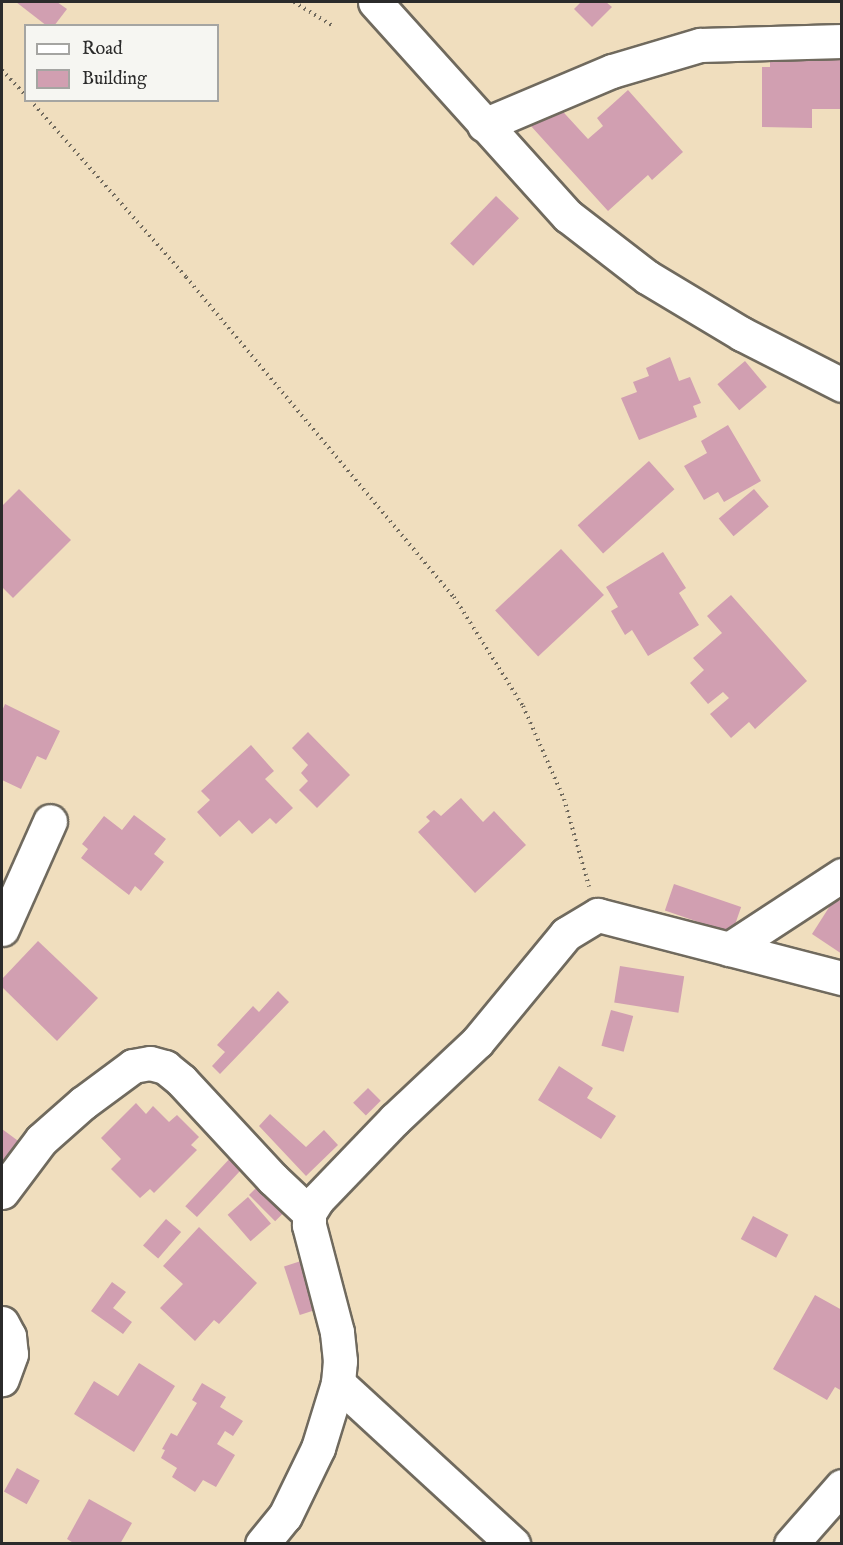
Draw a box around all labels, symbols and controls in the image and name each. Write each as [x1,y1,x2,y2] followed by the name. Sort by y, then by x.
[24,24,219,102] legend
[82,38,123,61] text: Road
[82,68,147,91] text: Building

